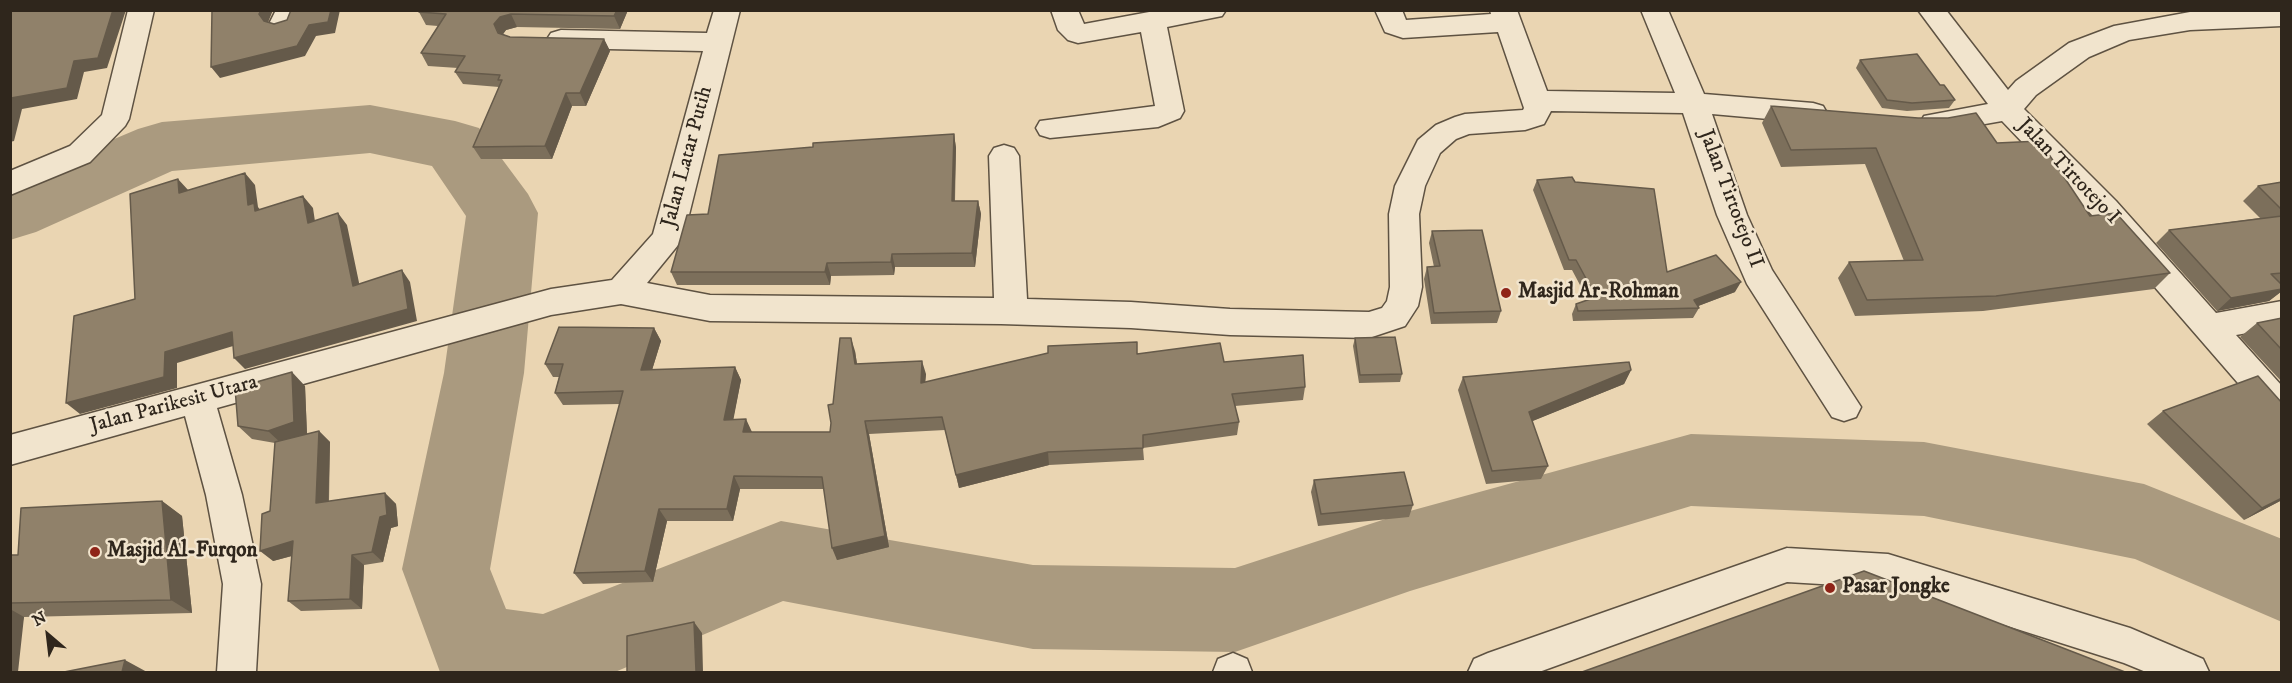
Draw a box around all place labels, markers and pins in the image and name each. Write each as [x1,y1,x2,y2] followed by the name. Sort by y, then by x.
[1518,280,1679,306] place label: Masjid Ar-Rohman
[1499,286,1513,300] marker: Masjid Ar-Rohman
[107,539,257,565] place label: Masjid Al-Furqon
[88,545,102,559] marker: Masjid Al-Furqon
[1842,575,1950,601] place label: Pasar Jongke
[1823,581,1837,595] marker: Pasar Jongke

